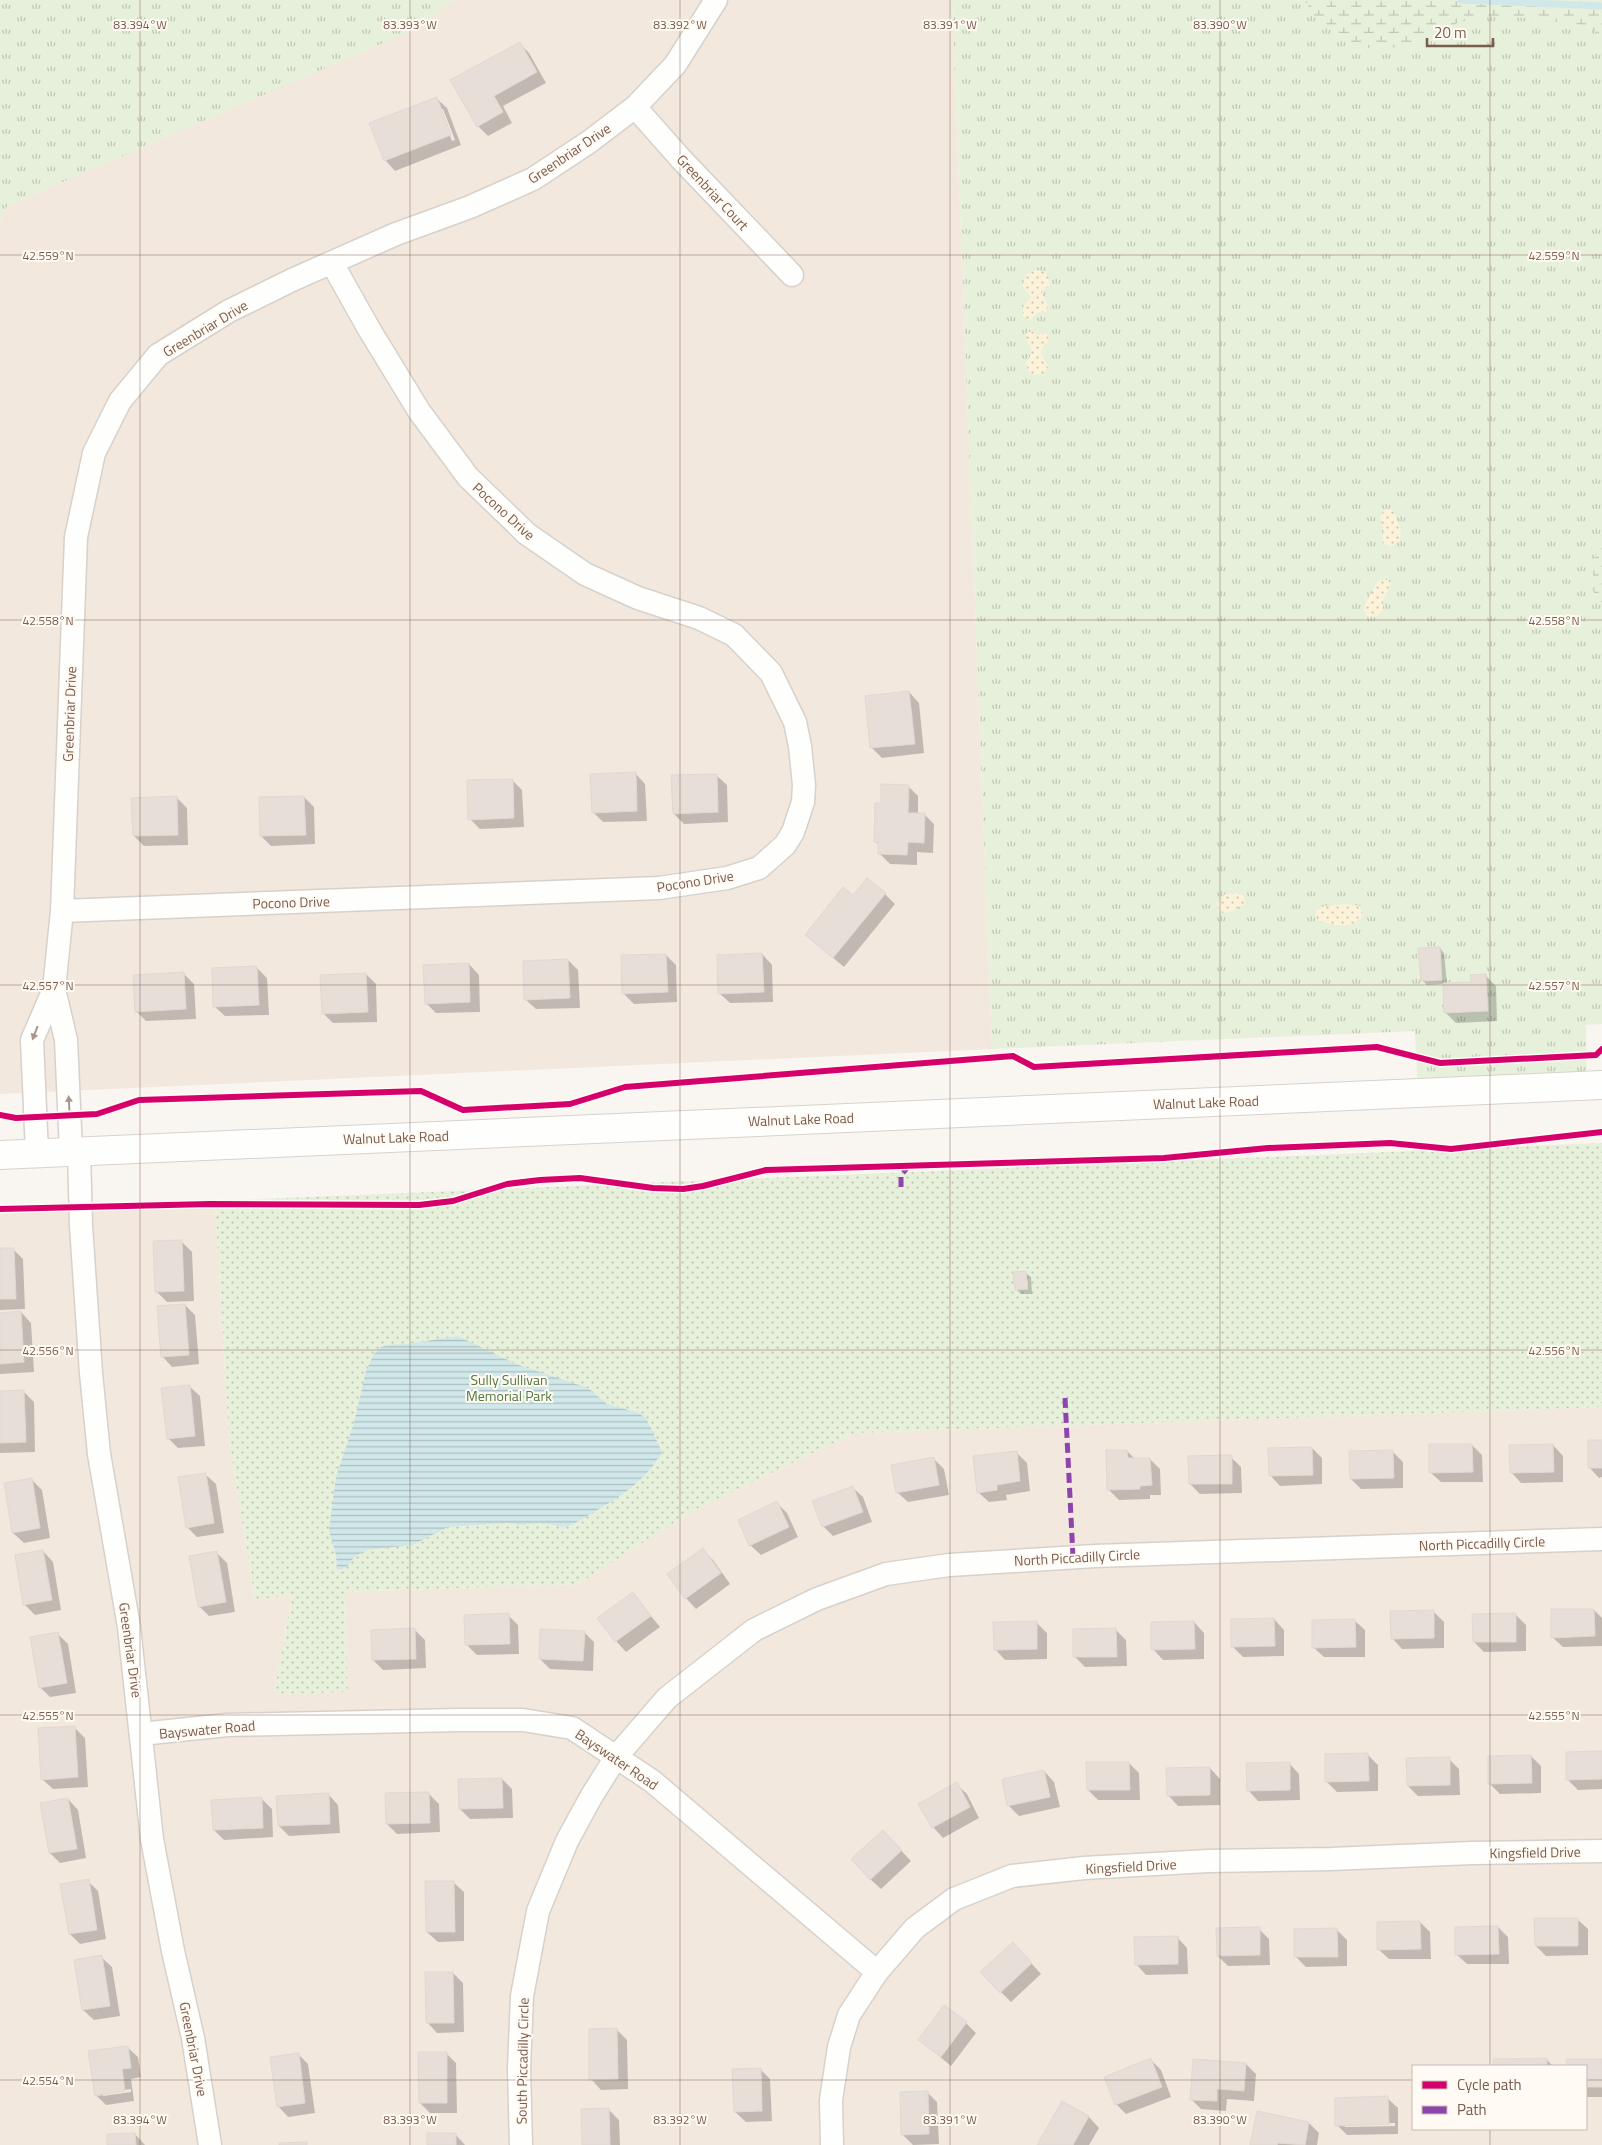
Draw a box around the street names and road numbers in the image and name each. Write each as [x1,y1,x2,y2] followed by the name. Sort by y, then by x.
[523,118,615,188] street label: Greenbriar Drive
[672,149,754,235] street label: Greenbriar Court
[159,294,251,362] street label: Greenbriar Drive
[468,477,540,545] street label: Pocono Drive
[57,666,81,762] street label: Greenbriar Drive
[655,865,735,897] street label: Pocono Drive
[252,890,330,914] street label: Pocono Drive
[1153,1090,1259,1114] street label: Walnut Lake Road
[748,1107,854,1131] street label: Walnut Lake Road
[343,1125,449,1149] street label: Walnut Lake Road
[1419,1530,1545,1556] street label: North Piccadilly Circle
[1013,1543,1141,1571] street label: North Piccadilly Circle
[114,1601,148,1699] street label: Greenbriar Drive
[158,1714,256,1744] street label: Bayswater Road
[571,1723,663,1795] street label: Bayswater Road
[1489,1841,1581,1863] street label: Kingsfield Drive
[1085,1853,1177,1879] street label: Kingsfield Drive
[510,1997,534,2125] street label: South Piccadilly Circle
[175,2000,213,2098] street label: Greenbriar Drive

